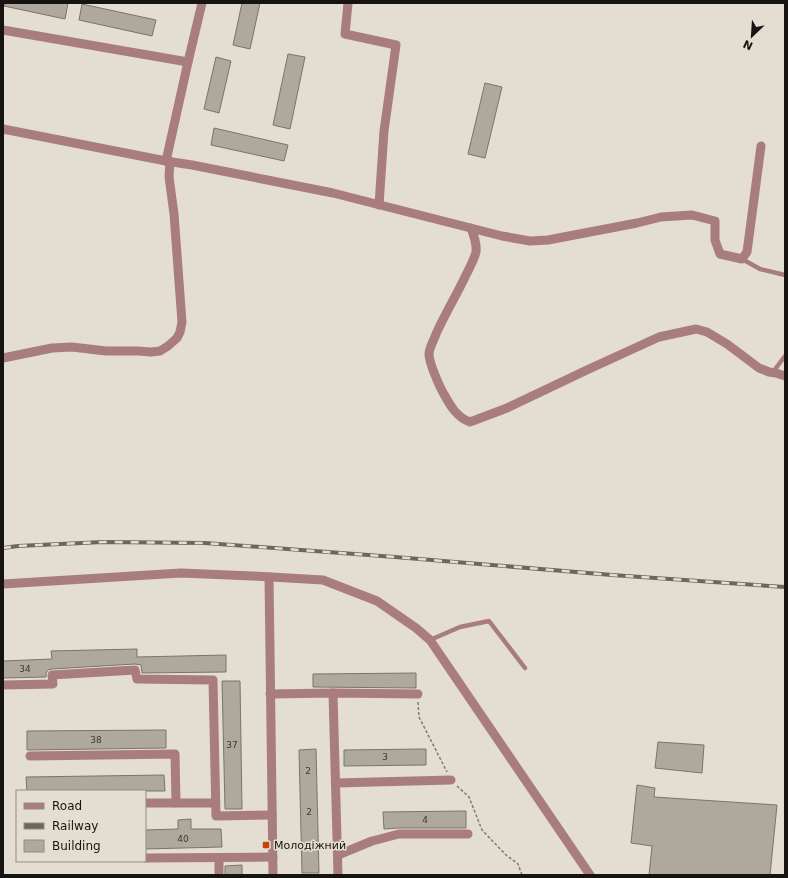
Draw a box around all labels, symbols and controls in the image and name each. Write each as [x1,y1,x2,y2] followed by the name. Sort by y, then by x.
[732,16,772,56] north arrow
[741,37,755,52] text: N
[19,664,31,674] house number: 34
[90,735,102,745] house number: 38
[226,740,238,750] house number: 37
[382,752,388,762] house number: 3
[305,766,311,776] house number: 2
[16,790,146,862] legend
[52,799,82,813] text: Road
[306,807,312,817] house number: 2
[422,815,428,825] house number: 4
[52,819,98,833] text: Railway
[177,834,189,844] house number: 40
[52,839,101,853] text: Building
[274,839,346,852] place label: Молодіжний
[261,840,271,850] marker: Молодіжний

